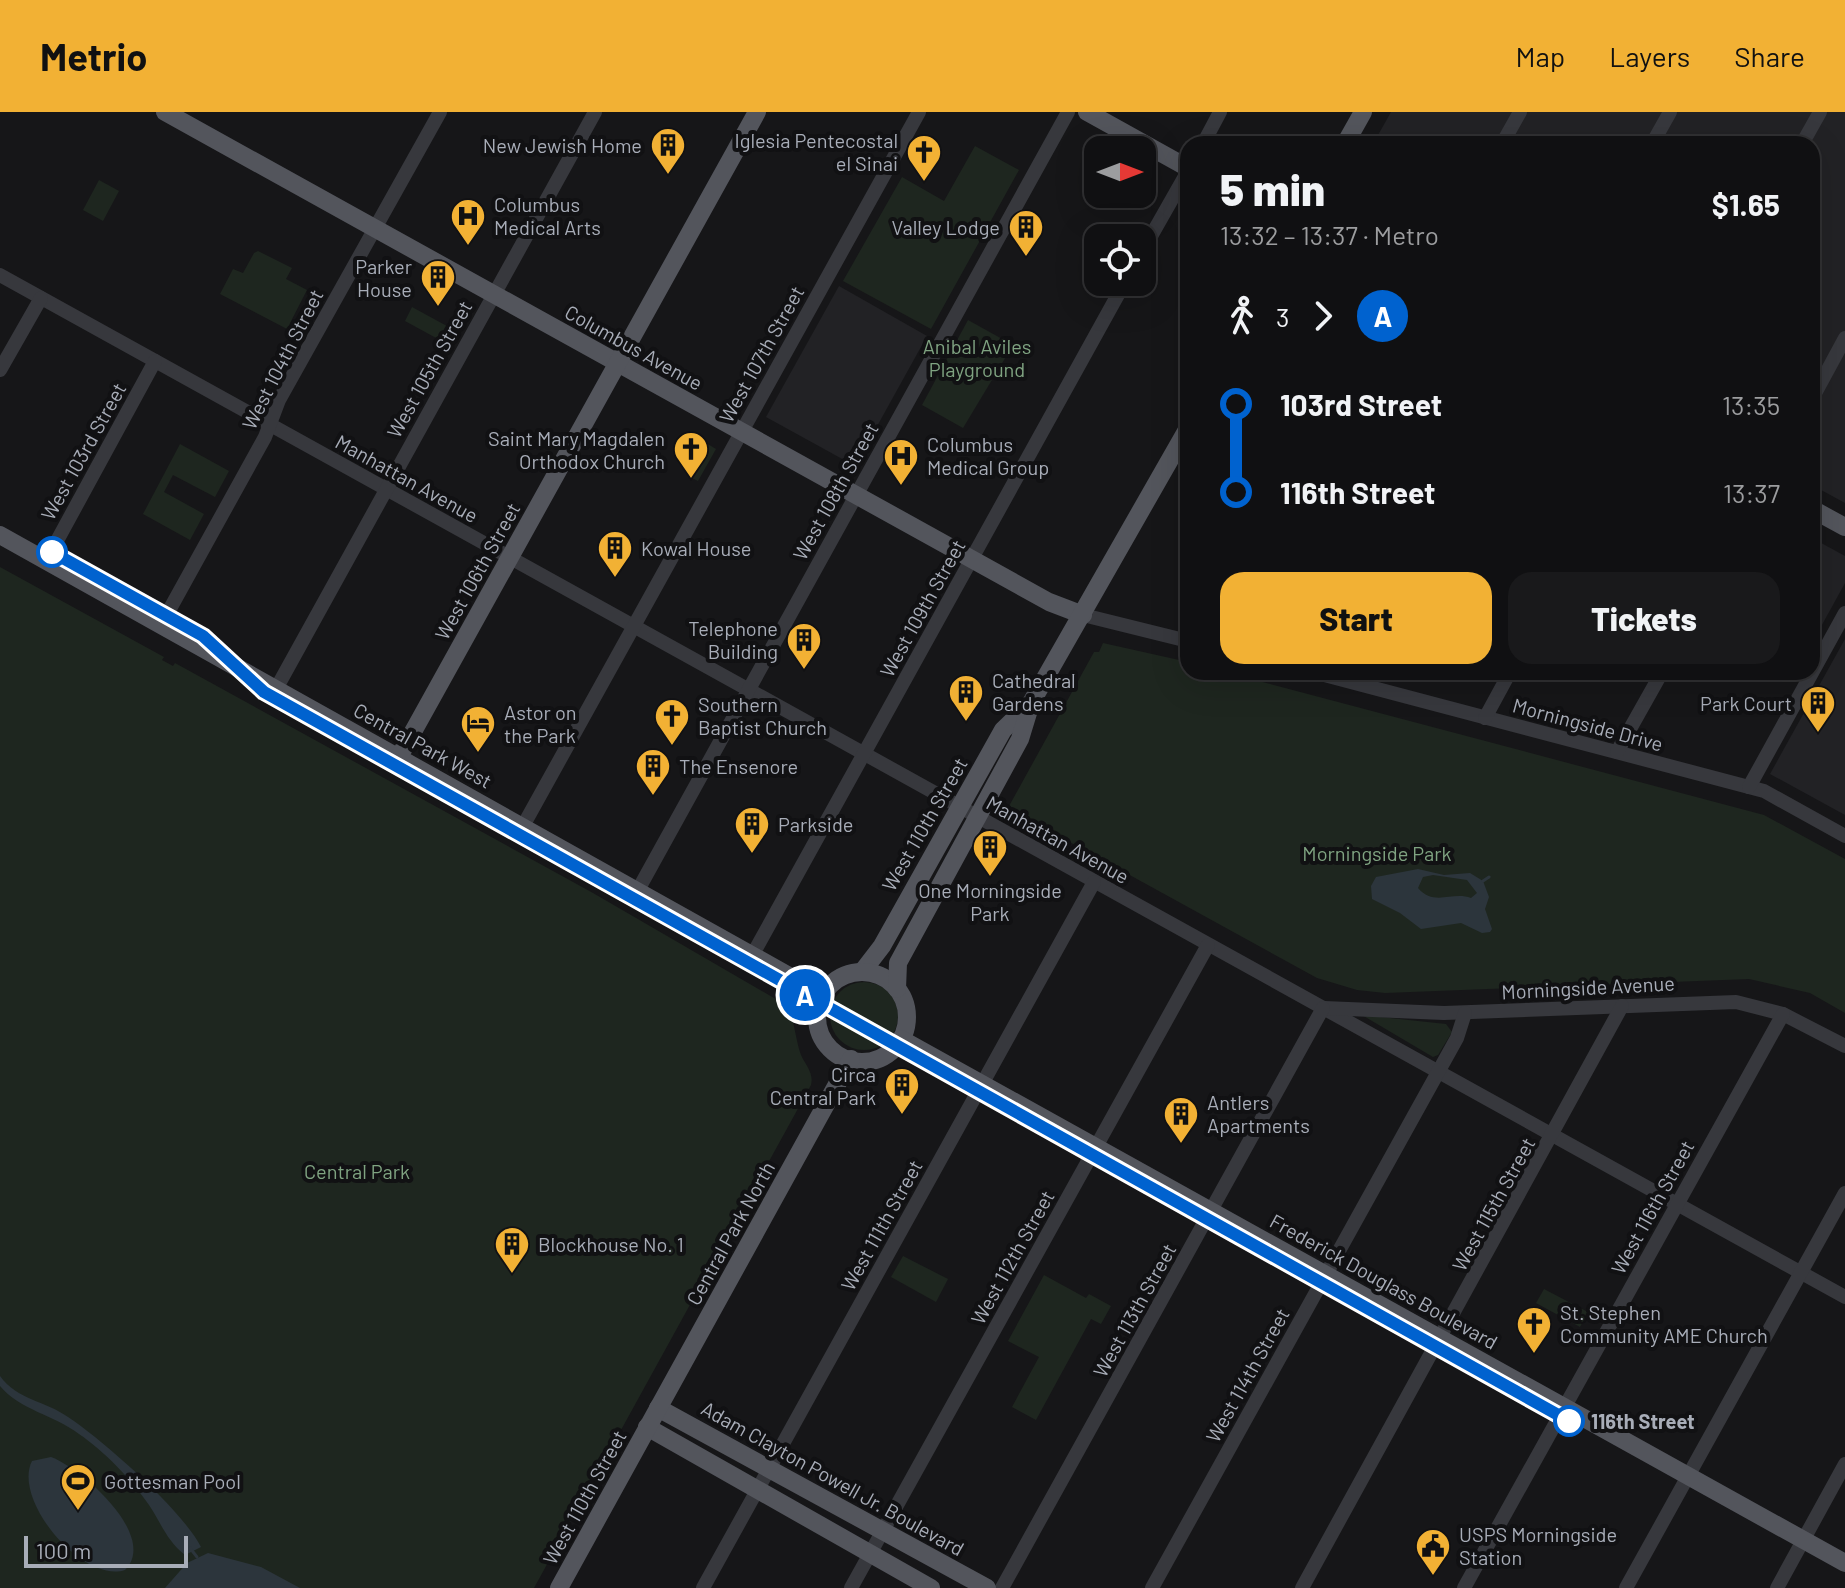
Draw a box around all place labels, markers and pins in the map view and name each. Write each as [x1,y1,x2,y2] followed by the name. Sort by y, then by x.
[649,126,687,176] building icon: New Jewish Home
[735,128,898,175] place label: Iglesia Pentecostal el Sinai
[483,133,642,157] place label: New Jewish Home
[905,133,943,183] church icon: Iglesia Pentecostal el Sinai
[494,192,601,239] place label: Columbus Medical Arts
[449,197,487,247] hospital icon: Columbus Medical Arts
[1007,208,1045,258] building icon: Valley Lodge
[892,215,1000,239] place label: Valley Lodge
[355,254,412,301] place label: Parker House
[419,258,457,308] building icon: Parker House
[488,426,665,473] place label: Saint Mary Magdalen Orthodox Church
[672,430,710,480] church icon: Saint Mary Magdalen Orthodox Church
[927,432,1049,479] place label: Columbus Medical Group
[882,437,920,487] hospital icon: Columbus Medical Group
[596,529,634,579] building icon: Kowal House
[641,536,751,560] place label: Kowal House
[37,537,67,567] unlabelled marker
[688,616,778,663] place label: Telephone Building
[785,621,823,671] building icon: Telephone Building
[992,668,1076,715] place label: Cathedral Gardens
[947,673,985,723] building icon: Cathedral Gardens
[1799,684,1837,734] building icon: Park Court
[1700,691,1792,715] place label: Park Court
[698,692,827,739] place label: Southern Baptist Church
[653,697,691,747] church icon: Southern Baptist Church
[504,700,577,747] place label: Astor on the Park
[459,704,497,754] hotel icon: Astor on the Park
[634,747,672,797] building icon: The Ensenore
[679,754,798,778] place label: The Ensenore
[733,805,771,855] building icon: Parkside
[778,812,854,836] place label: Parkside
[971,828,1009,878] building icon: One Morningside Park
[918,878,1062,925] place label: One Morningside Park
[770,1062,876,1109] place label: Circa Central Park
[883,1066,921,1116] building icon: Circa Central Park
[1207,1090,1310,1137] place label: Antlers Apartments
[1162,1095,1200,1145] building icon: Antlers Apartments
[493,1225,531,1275] building icon: Blockhouse No. 1
[538,1232,684,1256] place label: Blockhouse No. 1
[1560,1300,1768,1347] place label: St. Stephen Community AME Church
[1515,1305,1553,1355] church icon: St. Stephen Community AME Church
[1554,1406,1584,1436] marker: 116th Street
[1591,1409,1695,1433] place label: 116th Street
[59,1462,97,1512] sports icon: Gottesman Pool
[104,1469,241,1493] place label: Gottesman Pool
[1459,1522,1617,1569] place label: USPS Morningside Station
[1414,1527,1452,1577] public building icon: USPS Morningside Station

